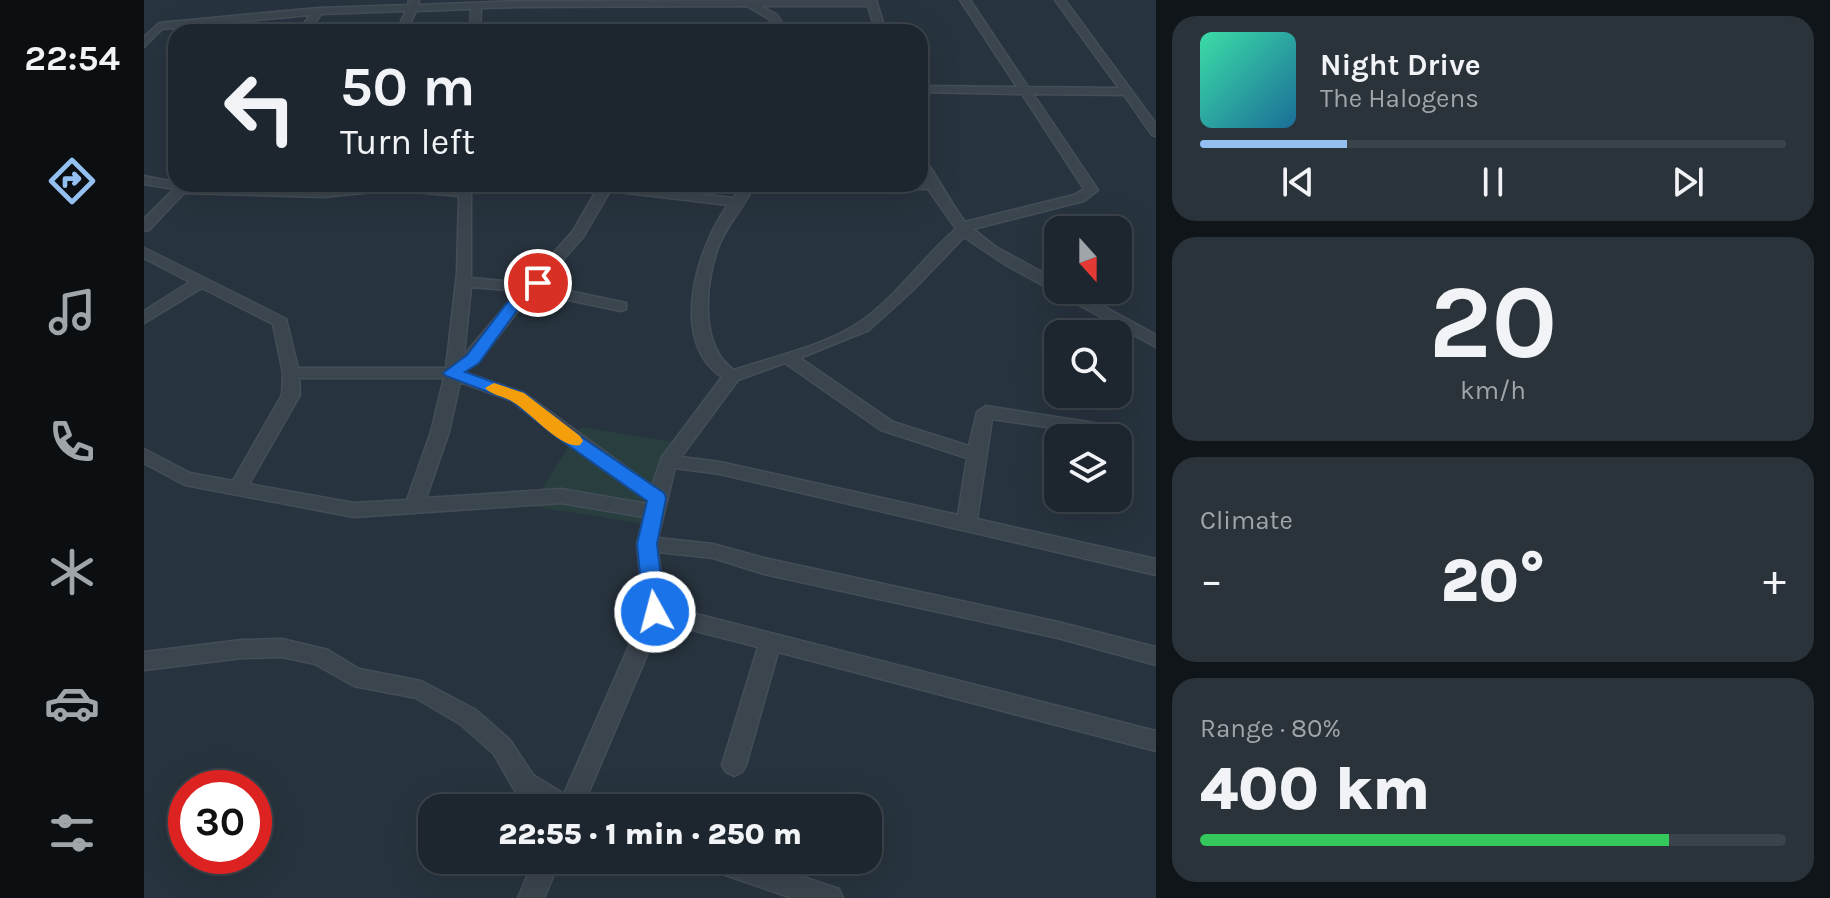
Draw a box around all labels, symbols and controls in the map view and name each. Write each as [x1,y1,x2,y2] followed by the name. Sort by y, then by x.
[24,37,120,79] text: 22:54
[1320,47,1481,83] text: Night Drive
[340,54,475,119] text: 50 m
[208,56,312,160] icon: left
[1320,83,1479,114] text: The Halogens
[340,121,475,163] text: Turn left
[44,153,100,209] icon: directions
[1276,160,1320,204] icon: previous
[1471,160,1515,204] icon: pause
[1666,160,1710,204] icon: next
[1044,216,1132,304] north arrow
[1044,216,1132,512] map controls
[504,249,572,317] pin
[516,261,560,305] icon: arrive
[1429,262,1557,383] text: 20
[44,284,100,340] icon: music
[1044,320,1132,408] button: search
[1460,375,1526,406] text: km/h
[44,414,100,470] icon: phone
[1044,424,1132,512] button: layers
[1200,505,1293,536] text: Climate
[44,544,100,600] icon: climate
[1441,546,1545,616] text: 20°
[1200,555,1223,606] text: −
[1763,555,1786,606] text: +
[613,570,697,654] position arrow
[44,675,100,731] icon: car
[1200,713,1341,744] text: Range · 80%
[1200,754,1430,824] text: 400 km
[168,770,272,874] speed limit sign: 30
[44,805,100,861] icon: filters
[498,816,802,852] text: 22:55 · 1 min · 250 m

